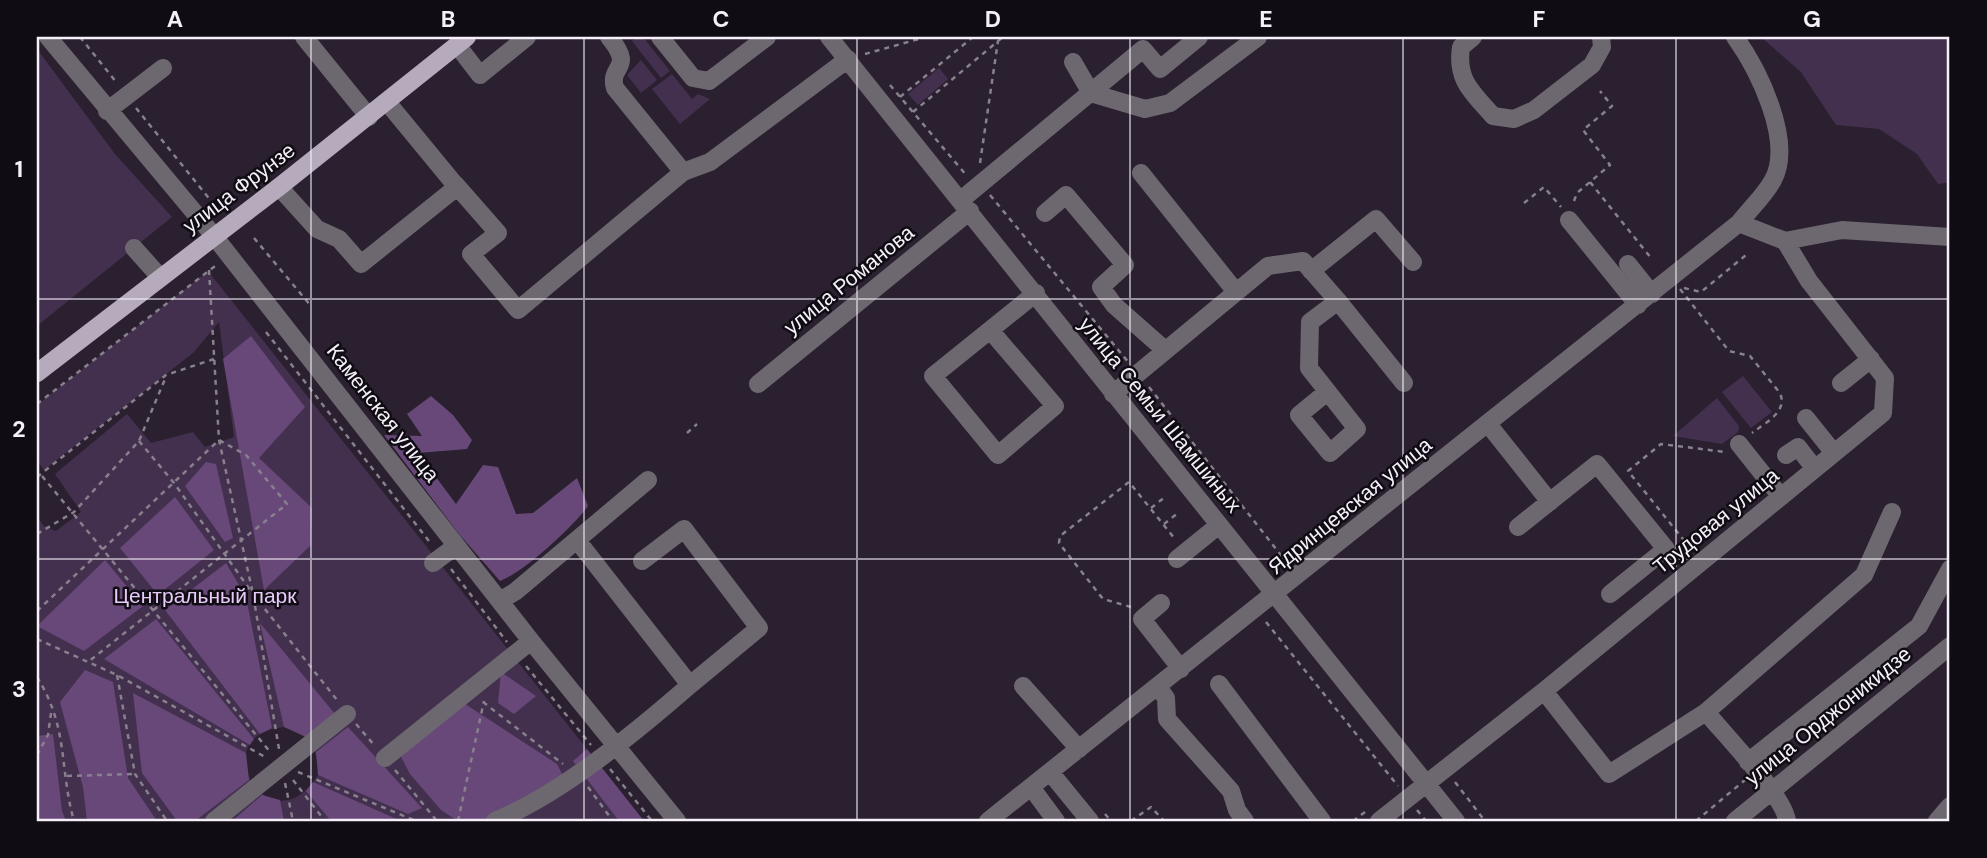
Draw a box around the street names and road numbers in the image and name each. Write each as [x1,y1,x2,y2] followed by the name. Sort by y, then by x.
[177,137,301,239] street label: улица Фрунзе
[778,219,920,341] street label: улица Романова
[1072,311,1248,519] street label: улица Семьи Шамшиных
[320,338,446,488] street label: Каменская улица
[1262,431,1438,581] street label: Ядринцевская улица
[1647,461,1785,580] street label: Трудовая улица
[1739,640,1917,792] street label: улица Орджоникидзе

